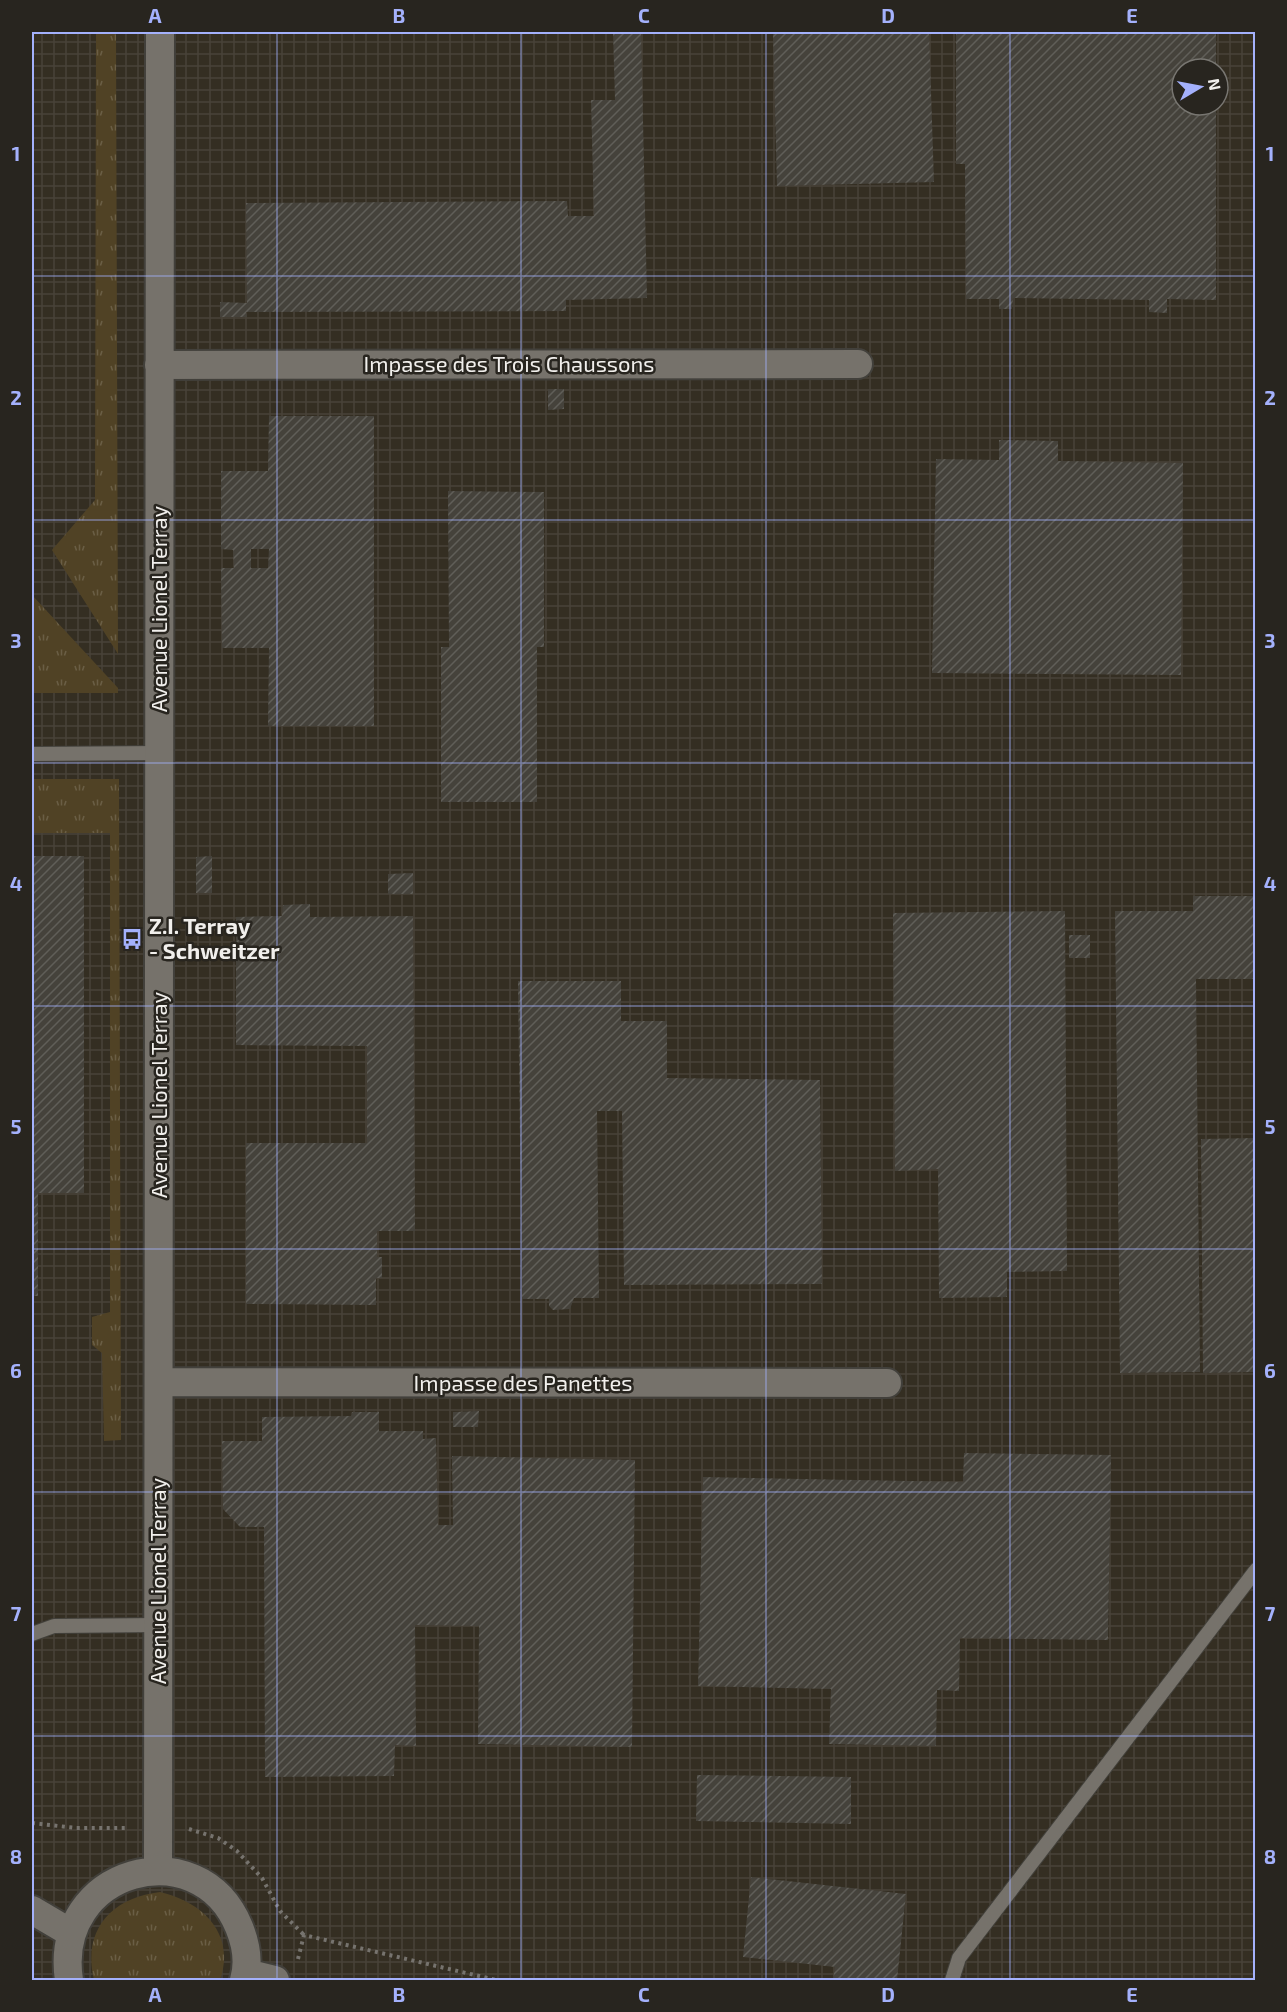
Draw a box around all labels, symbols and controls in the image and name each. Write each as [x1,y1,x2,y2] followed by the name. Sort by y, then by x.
[148,3,162,27] text: A
[393,3,405,27] text: B
[638,3,650,27] text: C
[881,3,895,27] text: D
[1126,3,1138,27] text: E
[1170,57,1230,117] north arrow
[1205,77,1226,92] text: N
[12,141,20,165] text: 1
[1266,141,1274,165] text: 1
[364,350,655,376] street label: Impasse des Trois Chaussons
[10,385,22,409] text: 2
[1264,385,1276,409] text: 2
[145,505,171,712] street label: Avenue Lionel Terray
[10,628,22,652] text: 3
[1264,628,1276,652] text: 3
[10,871,23,895] text: 4
[1264,871,1277,895] text: 4
[149,912,280,963] place label: Z.I. Terray - Schweitzer
[120,927,144,951] bus stop icon: Z.I. Terray - Schweitzer
[145,991,171,1198] street label: Avenue Lionel Terray
[10,1114,22,1138] text: 5
[1264,1114,1276,1138] text: 5
[10,1358,22,1382] text: 6
[1264,1358,1276,1382] text: 6
[414,1369,632,1395] street label: Impasse des Panettes
[144,1477,170,1684] street label: Avenue Lionel Terray
[11,1601,22,1625] text: 7
[1265,1601,1276,1625] text: 7
[10,1844,22,1868] text: 8
[1264,1844,1276,1868] text: 8
[148,1982,162,2006] text: A
[393,1982,405,2006] text: B
[638,1982,650,2006] text: C
[881,1982,895,2006] text: D
[1126,1982,1138,2006] text: E

